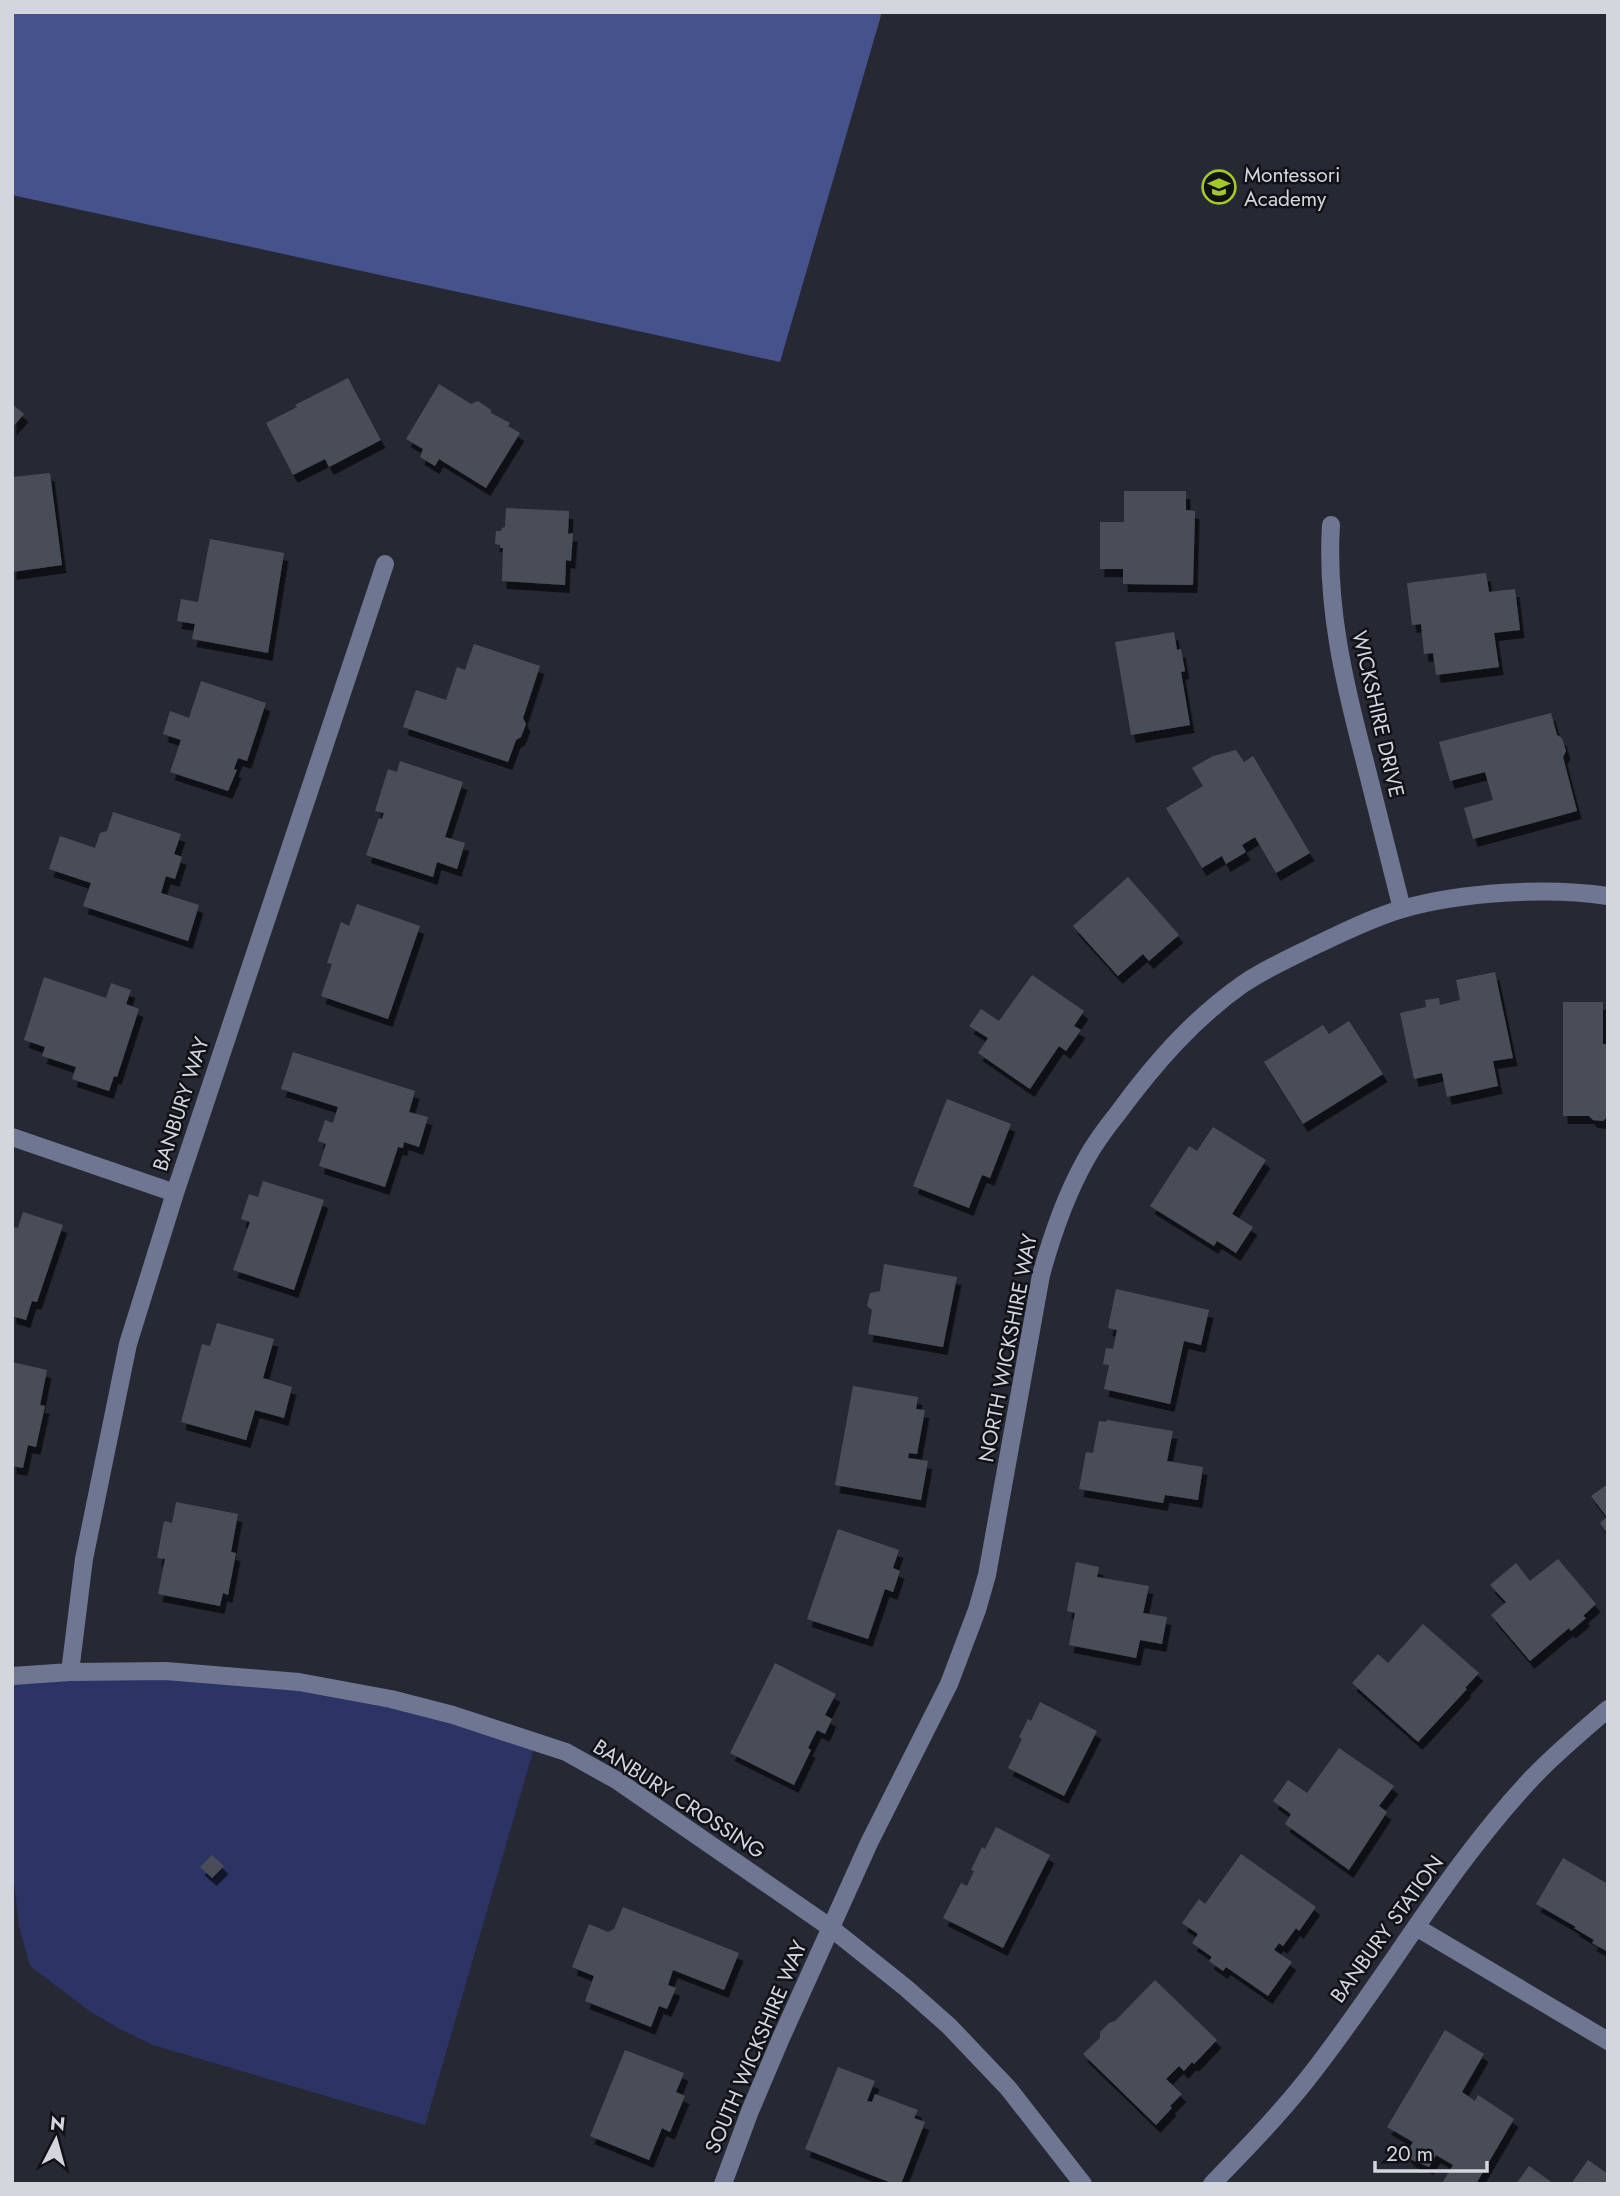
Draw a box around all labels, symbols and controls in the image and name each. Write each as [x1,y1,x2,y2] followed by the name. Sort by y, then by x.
[1244,160,1340,214] place label: Montessori Academy
[1200,168,1238,206] school or university icon: Montessori Academy
[1344,628,1412,800] street label: WICKSHIRE DRIVE
[145,1033,217,1175] street label: BANBURY WAY
[971,1231,1045,1465] street label: NORTH WICKSHIRE WAY
[587,1732,771,1866] street label: BANBURY CROSSING
[1323,1849,1451,2009] street label: BANBURY STATION
[698,1936,815,2158] street label: SOUTH WICKSHIRE WAY
[21,2105,91,2175] north arrow
[49,2109,67,2138] text: N
[1375,2130,1487,2174] scale bar
[1386,2139,1433,2169] text: 20 m

